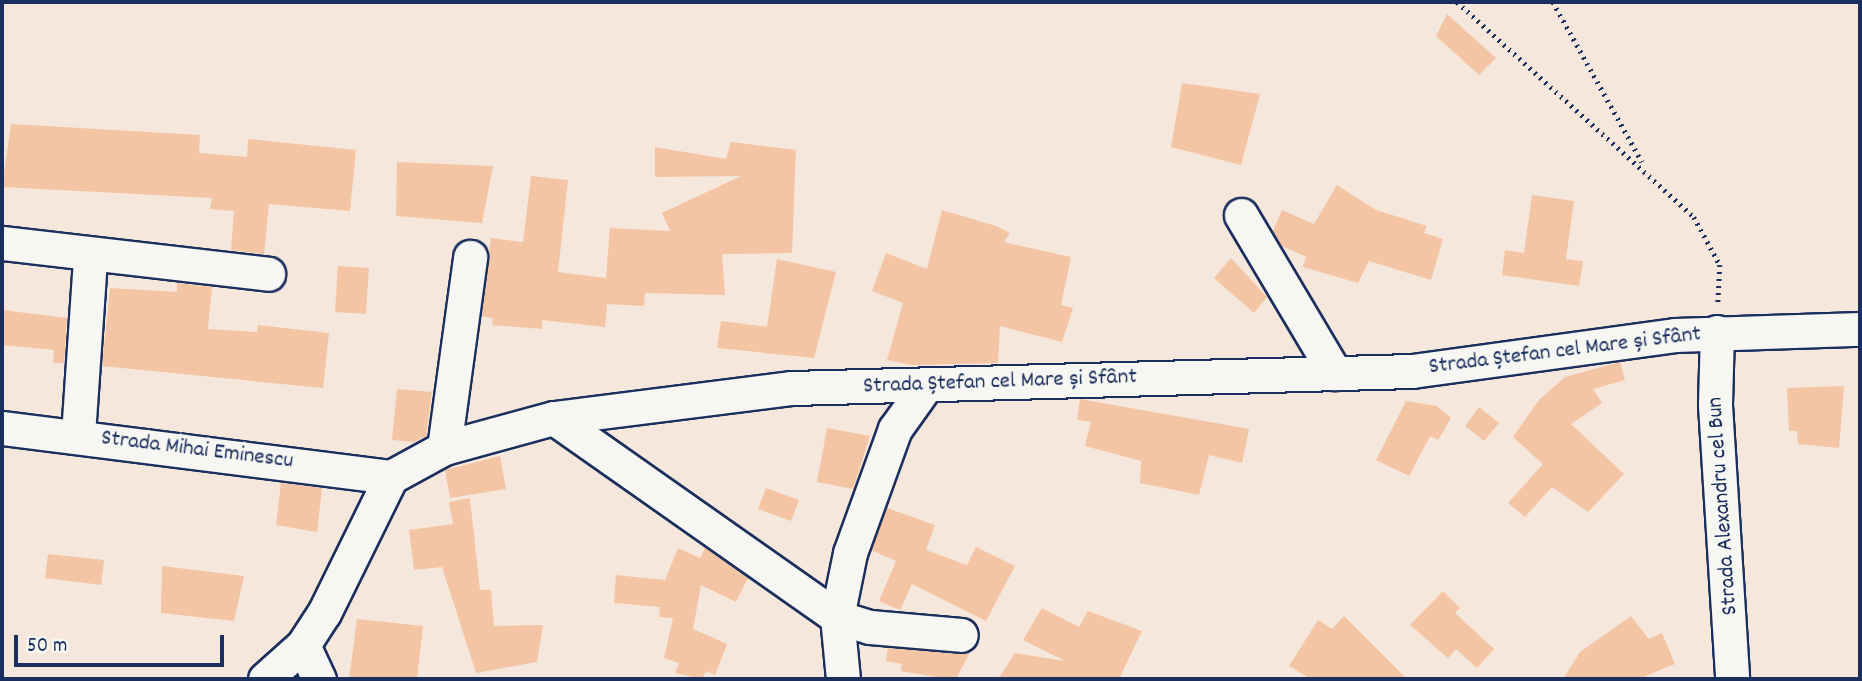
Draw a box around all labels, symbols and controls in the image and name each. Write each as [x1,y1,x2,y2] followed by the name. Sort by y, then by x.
[1427,322,1703,382] street label: Strada Ștefan cel Mare și Sfânt
[863,364,1137,402] street label: Strada Ștefan cel Mare și Sfânt
[1703,396,1745,616] street label: Strada Alexandru cel Bun
[99,426,295,476] street label: Strada Mihai Eminescu
[18,622,228,666] scale bar
[27,632,67,662] text: 50 m

